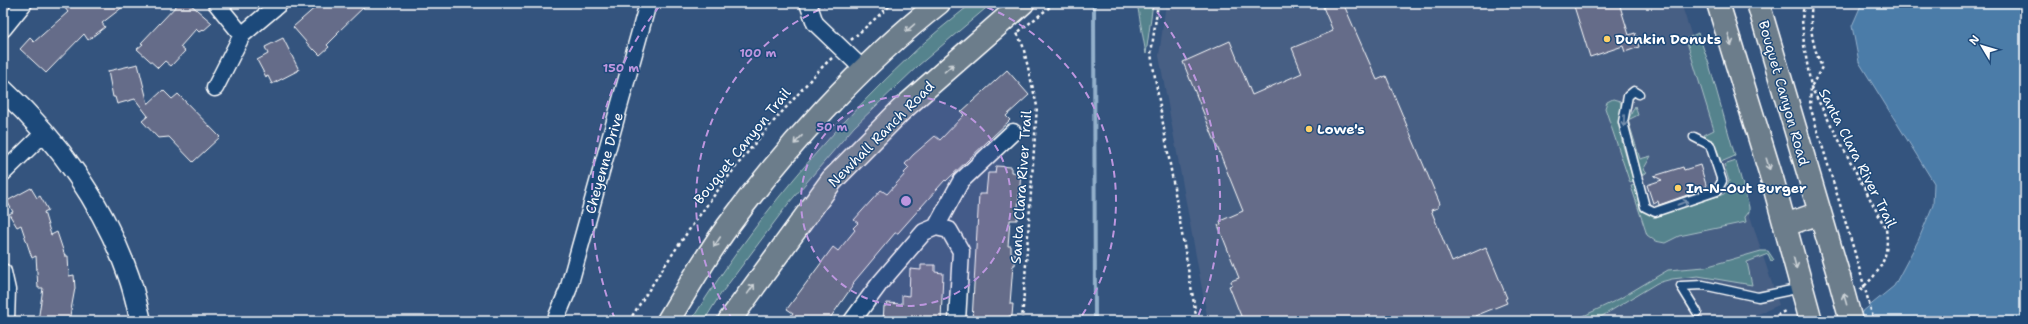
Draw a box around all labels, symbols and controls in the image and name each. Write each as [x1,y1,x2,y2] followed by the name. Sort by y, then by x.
[1755,18,1813,168] street label: Bouquet Canyon Road
[904,24,915,33] one-way arrow
[1962,26,2002,66] north arrow
[1615,30,1721,48] place label: Dunkin Donuts
[1966,32,1983,48] text: N
[1602,34,1612,44] marker: Dunkin Donuts
[1726,34,1734,46] one-way arrow
[740,45,777,61] text: 100 m
[603,60,639,76] text: 150 m
[944,63,954,73] one-way arrow
[824,77,938,191] street label: Newhall Ranch Road
[690,84,795,208] street label: Bouquet Canyon Trail
[1815,85,1901,231] street label: Santa Clara River Trail
[1007,109,1035,264] street label: Santa Clara River Trail
[581,110,627,216] street label: Cheyenne Drive
[1620,114,1628,127] one-way arrow
[817,119,848,135] text: 50 m
[1317,120,1365,138] place label: Lowe's
[1304,124,1314,134] marker: Lowe's
[793,135,803,145] one-way arrow
[1765,158,1772,171] one-way arrow
[1686,179,1807,197] place label: In-N-Out Burger
[1673,183,1683,193] marker: In-N-Out Burger
[899,194,913,208] centre of rings
[1676,199,1689,206] one-way arrow
[713,236,721,248] one-way arrow
[1792,256,1800,269] one-way arrow
[747,284,755,295] one-way arrow
[1841,293,1848,306] one-way arrow

